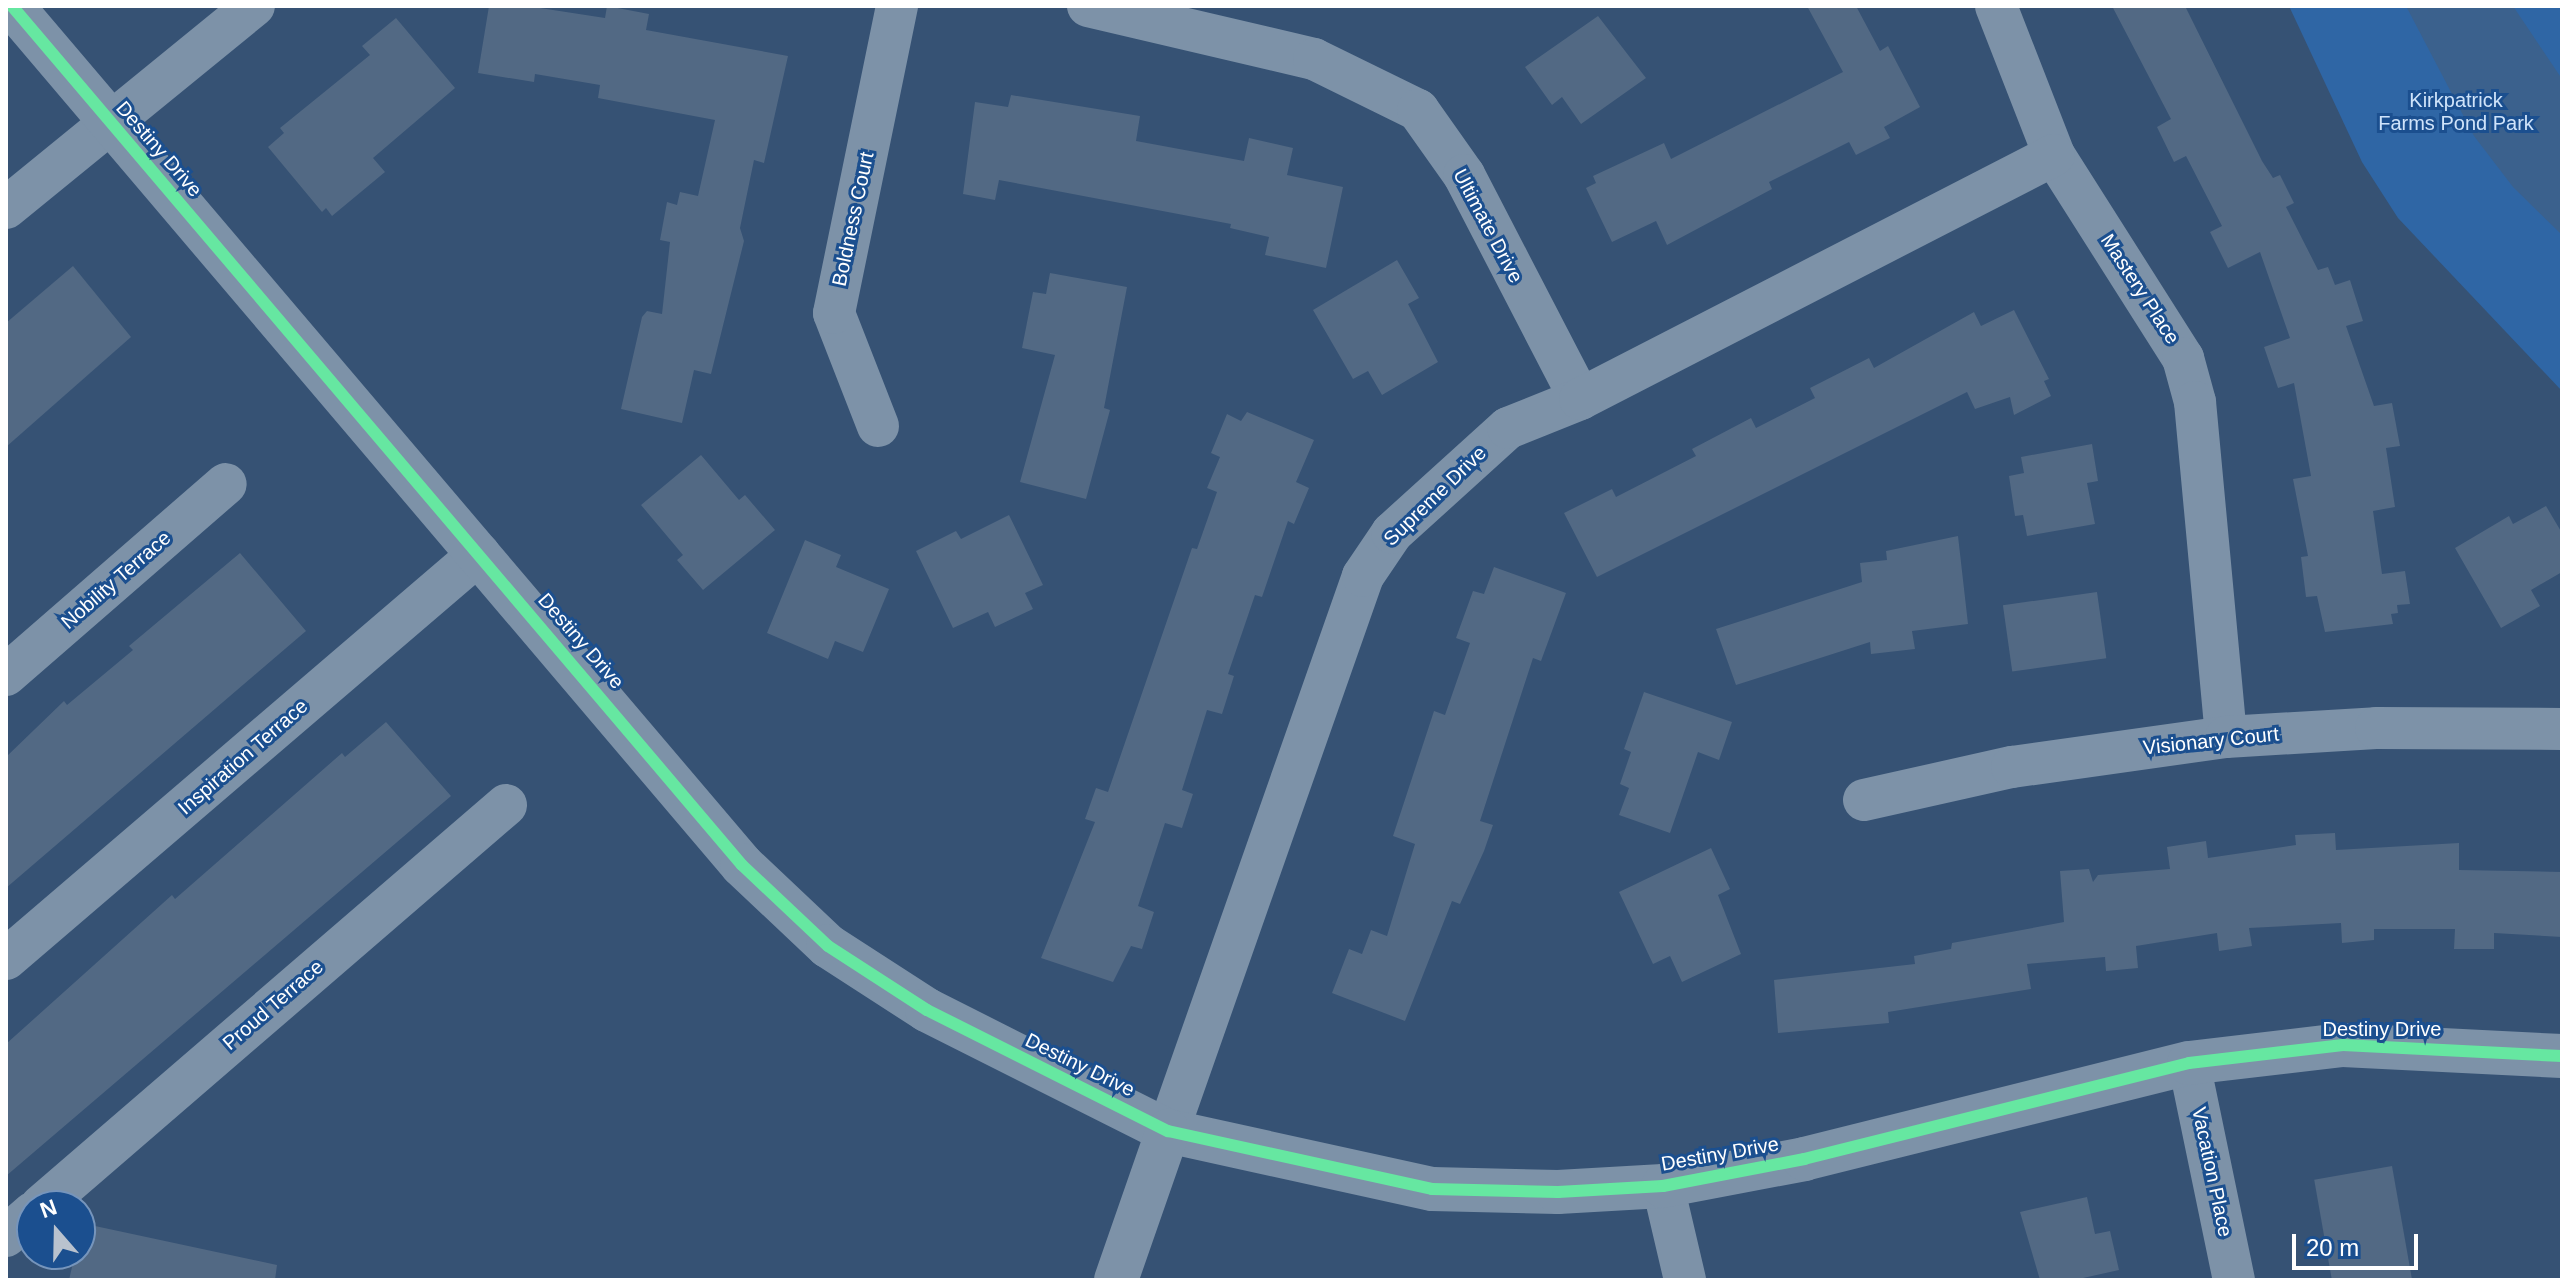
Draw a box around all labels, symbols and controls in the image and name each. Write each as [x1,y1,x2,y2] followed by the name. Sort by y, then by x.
[2378,89,2534,136] park label: Kirkpatrick Farms Pond Park
[111,96,207,202] street label: Destiny Drive
[827,150,879,288] street label: Boldness Court
[1448,165,1528,287] street label: Ultimate Drive
[2095,229,2185,349] street label: Mastery Place
[1379,441,1491,551] street label: Supreme Drive
[56,526,176,634] street label: Nobility Terrace
[533,588,629,694] street label: Destiny Drive
[173,694,313,820] street label: Inspiration Terrace
[2142,722,2280,760] street label: Visionary Court
[218,955,328,1055] street label: Proud Terrace
[2323,1017,2441,1041] street label: Destiny Drive
[1021,1028,1139,1102] street label: Destiny Drive
[2187,1105,2237,1239] street label: Vacation Place
[1659,1132,1781,1176] street label: Destiny Drive
[16,1190,96,1270] north arrow
[37,1194,60,1223] text: N
[2296,1218,2422,1268] scale bar
[2306,1234,2359,1261] text: 20 m

